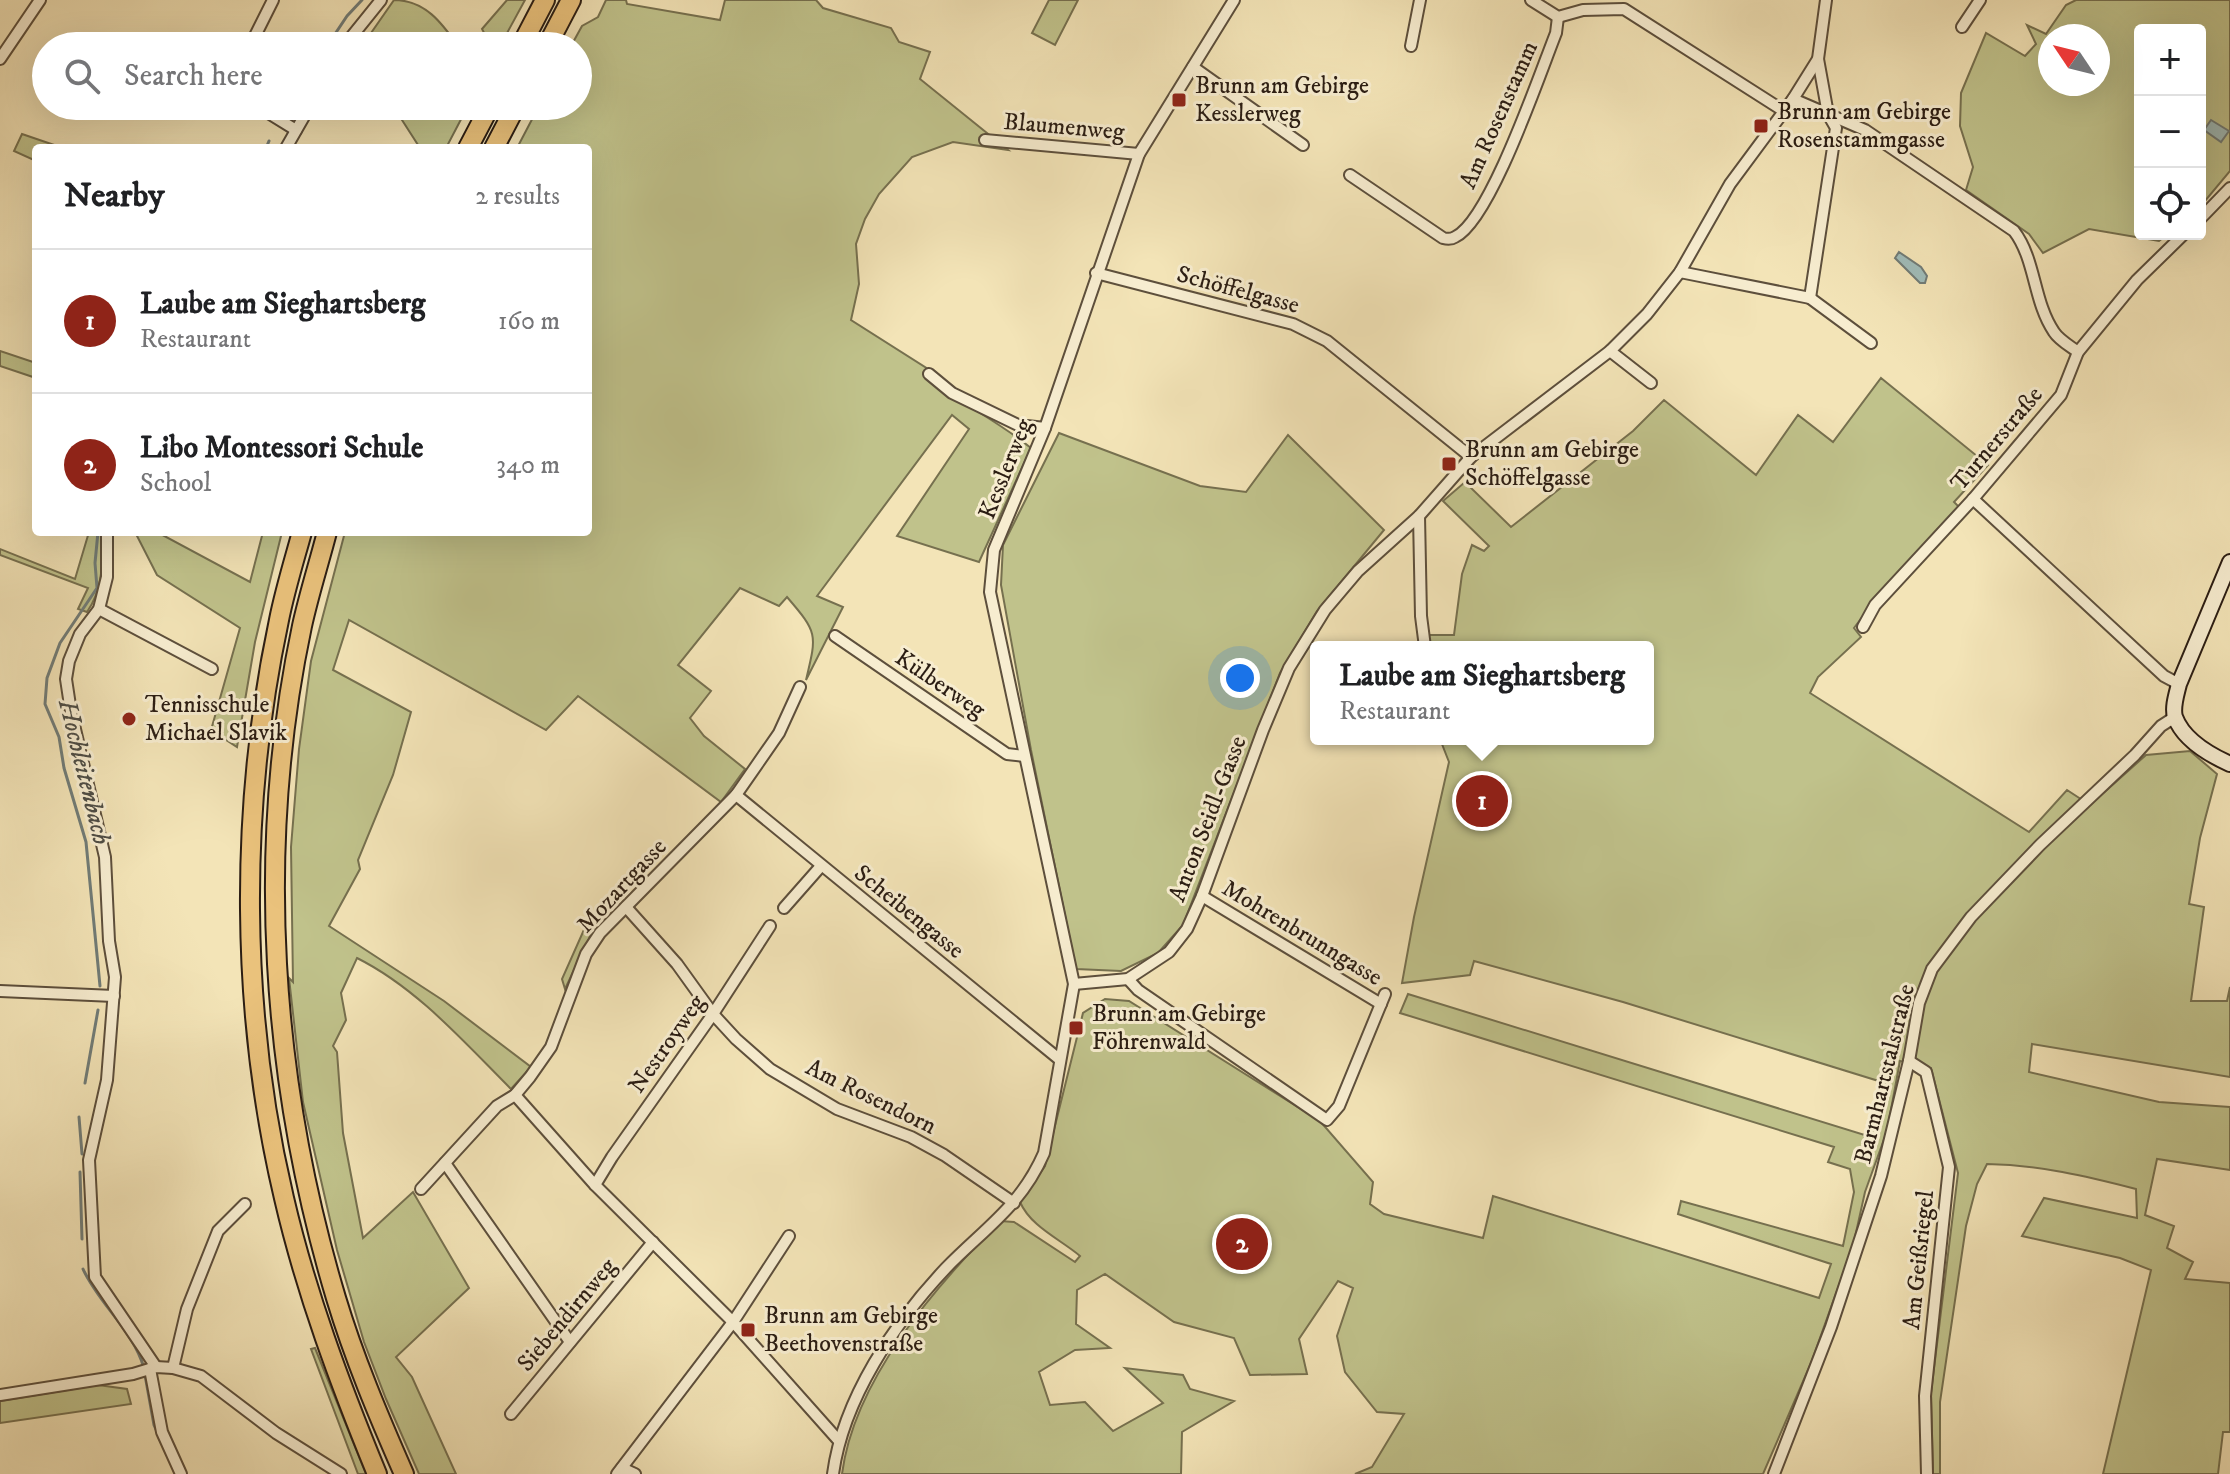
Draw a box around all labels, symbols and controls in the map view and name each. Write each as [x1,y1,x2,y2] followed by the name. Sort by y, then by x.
[2038,24,2110,96] north arrow
[2134,24,2206,240] map controls
[2134,24,2206,96] button: +
[32,32,592,120] search box
[1453,37,1545,193] street label: Am Rosenstamm
[60,54,104,98] icon: search
[124,58,263,95] text: Search here
[1195,71,1369,129] place label: Brunn am Gebirge Kesslerweg
[1170,91,1188,109] marker: Brunn am Gebirge Kesslerweg
[2134,96,2206,168] button: −
[1777,97,1951,155] place label: Brunn am Gebirge Rosenstammgasse
[1002,107,1126,147] street label: Blaumenweg
[1752,117,1770,135] marker: Brunn am Gebirge Rosenstammgasse
[2134,168,2206,240] button: locate
[64,175,165,217] text: Nearby
[475,180,560,213] text: 2 results
[1174,259,1303,321] street label: Schöffelgasse
[140,286,425,323] text: Laube am Sieghartsberg
[85,305,95,338] text: 1
[498,305,560,338] text: 160 m
[140,323,251,356] text: Restaurant
[1945,380,2050,497] street label: Turnerstraße
[972,414,1040,524] street label: Kesslerweg
[140,430,423,467] text: Libo Montessori Schule
[1465,435,1639,493] place label: Brunn am Gebirge Schöffelgasse
[84,449,96,482] text: 2
[496,449,560,482] text: 340 m
[1440,455,1458,473] marker: Brunn am Gebirge Schöffelgasse
[140,467,211,500] text: School
[1310,641,1654,745] popup
[889,643,991,725] street label: Külberweg
[1220,658,1260,698] your location
[1339,658,1625,695] text: Laube am Sieghartsberg
[145,690,287,748] place label: Tennisschule Michael Slavik
[50,695,118,848] water label: Hochleitenbach
[1339,695,1450,728] text: Restaurant
[120,710,138,728] marker: Tennisschule Michael Slavik
[1163,732,1253,906] street label: Anton Seidl-Gasse
[1456,771,1508,831] pin: 1
[571,832,673,939] street label: Mozartgasse
[848,858,970,966] street label: Scheibengasse
[1216,873,1388,993] street label: Mohrenbrunngasse
[1848,981,1922,1167] street label: Barmhartstalstraße
[622,989,712,1099] street label: Nestroyweg
[1092,999,1266,1057] place label: Brunn am Gebirge Föhrenwald
[1067,1019,1085,1037] marker: Brunn am Gebirge Föhrenwald
[801,1053,942,1142] street label: Am Rosendorn
[1897,1188,1941,1331] street label: Am Geißriegel
[1216,1214,1268,1274] pin: 2
[511,1252,623,1378] street label: Siebendirnweg
[764,1301,938,1359] place label: Brunn am Gebirge Beethovenstraße
[739,1321,757,1339] marker: Brunn am Gebirge Beethovenstraße

